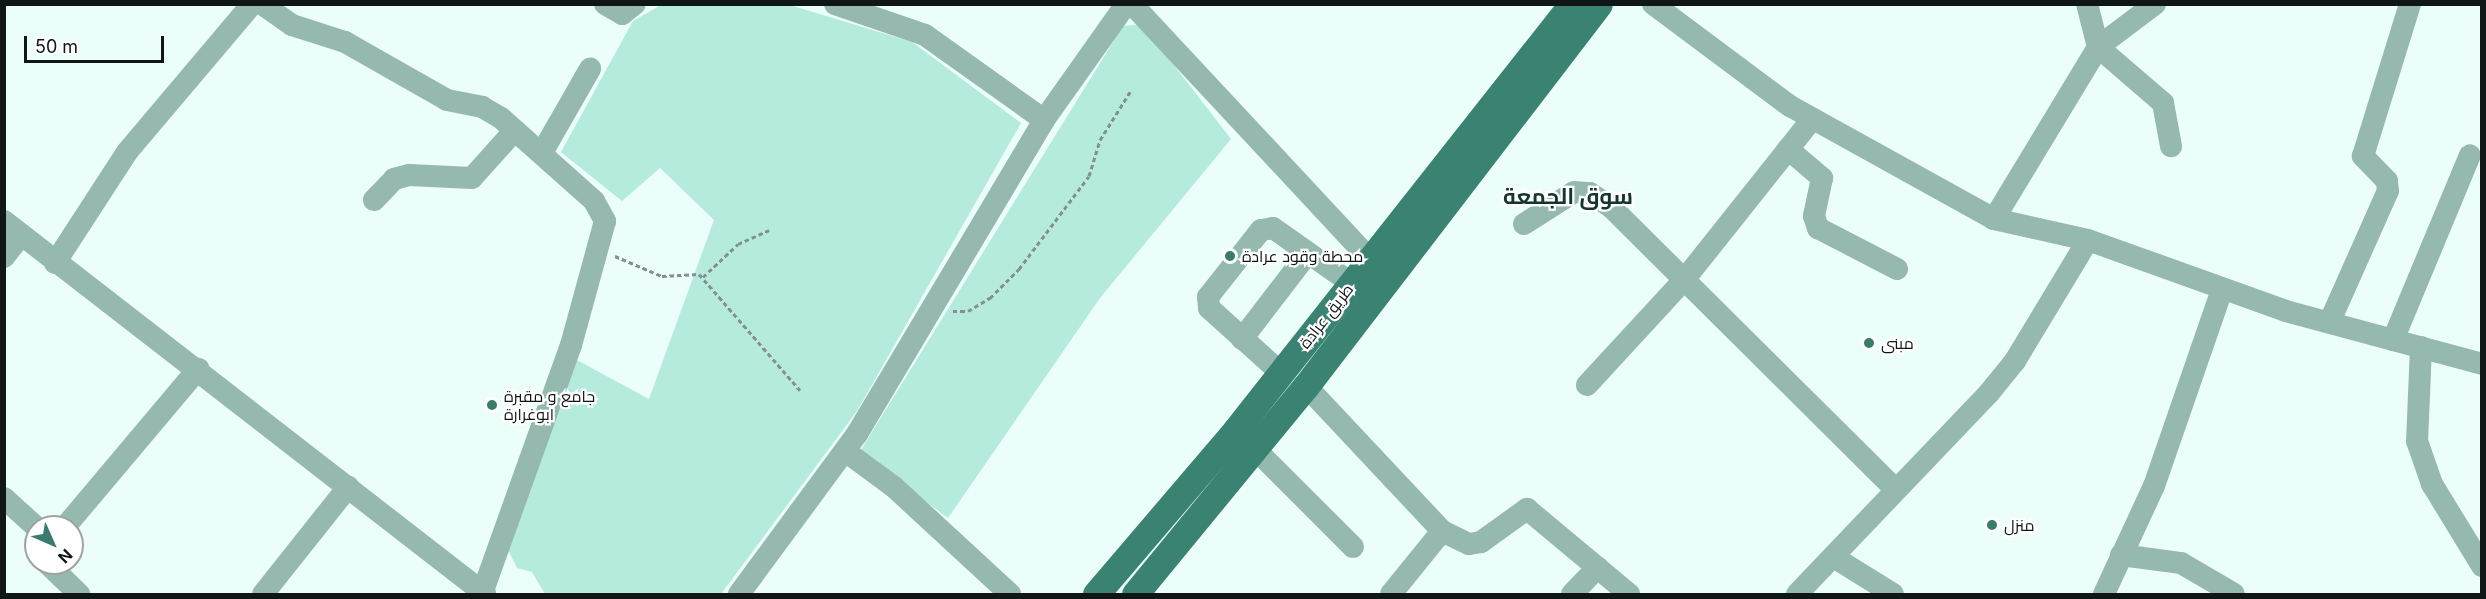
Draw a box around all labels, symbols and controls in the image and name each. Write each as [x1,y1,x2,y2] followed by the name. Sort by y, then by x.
[27,24,166,62] scale bar
[35,36,78,57] text: 50 m
[1503,184,1633,210] district label: سوق الجمعة
[1242,246,1363,266] place label: محطة وقود عرادة
[1223,249,1237,263] marker: محطة وقود عرادة
[1295,280,1357,352] street label: طريق عرادة
[1881,333,1914,353] place label: مبنى
[1862,336,1876,350] marker: مبنى
[504,386,595,424] place label: جامع و مقبرة ابوغرارة
[485,398,499,412] marker: جامع و مقبرة ابوغرارة
[24,515,84,575] north arrow
[2004,515,2034,535] place label: منزل
[1985,518,1999,532] marker: منزل
[54,545,77,568] text: N

